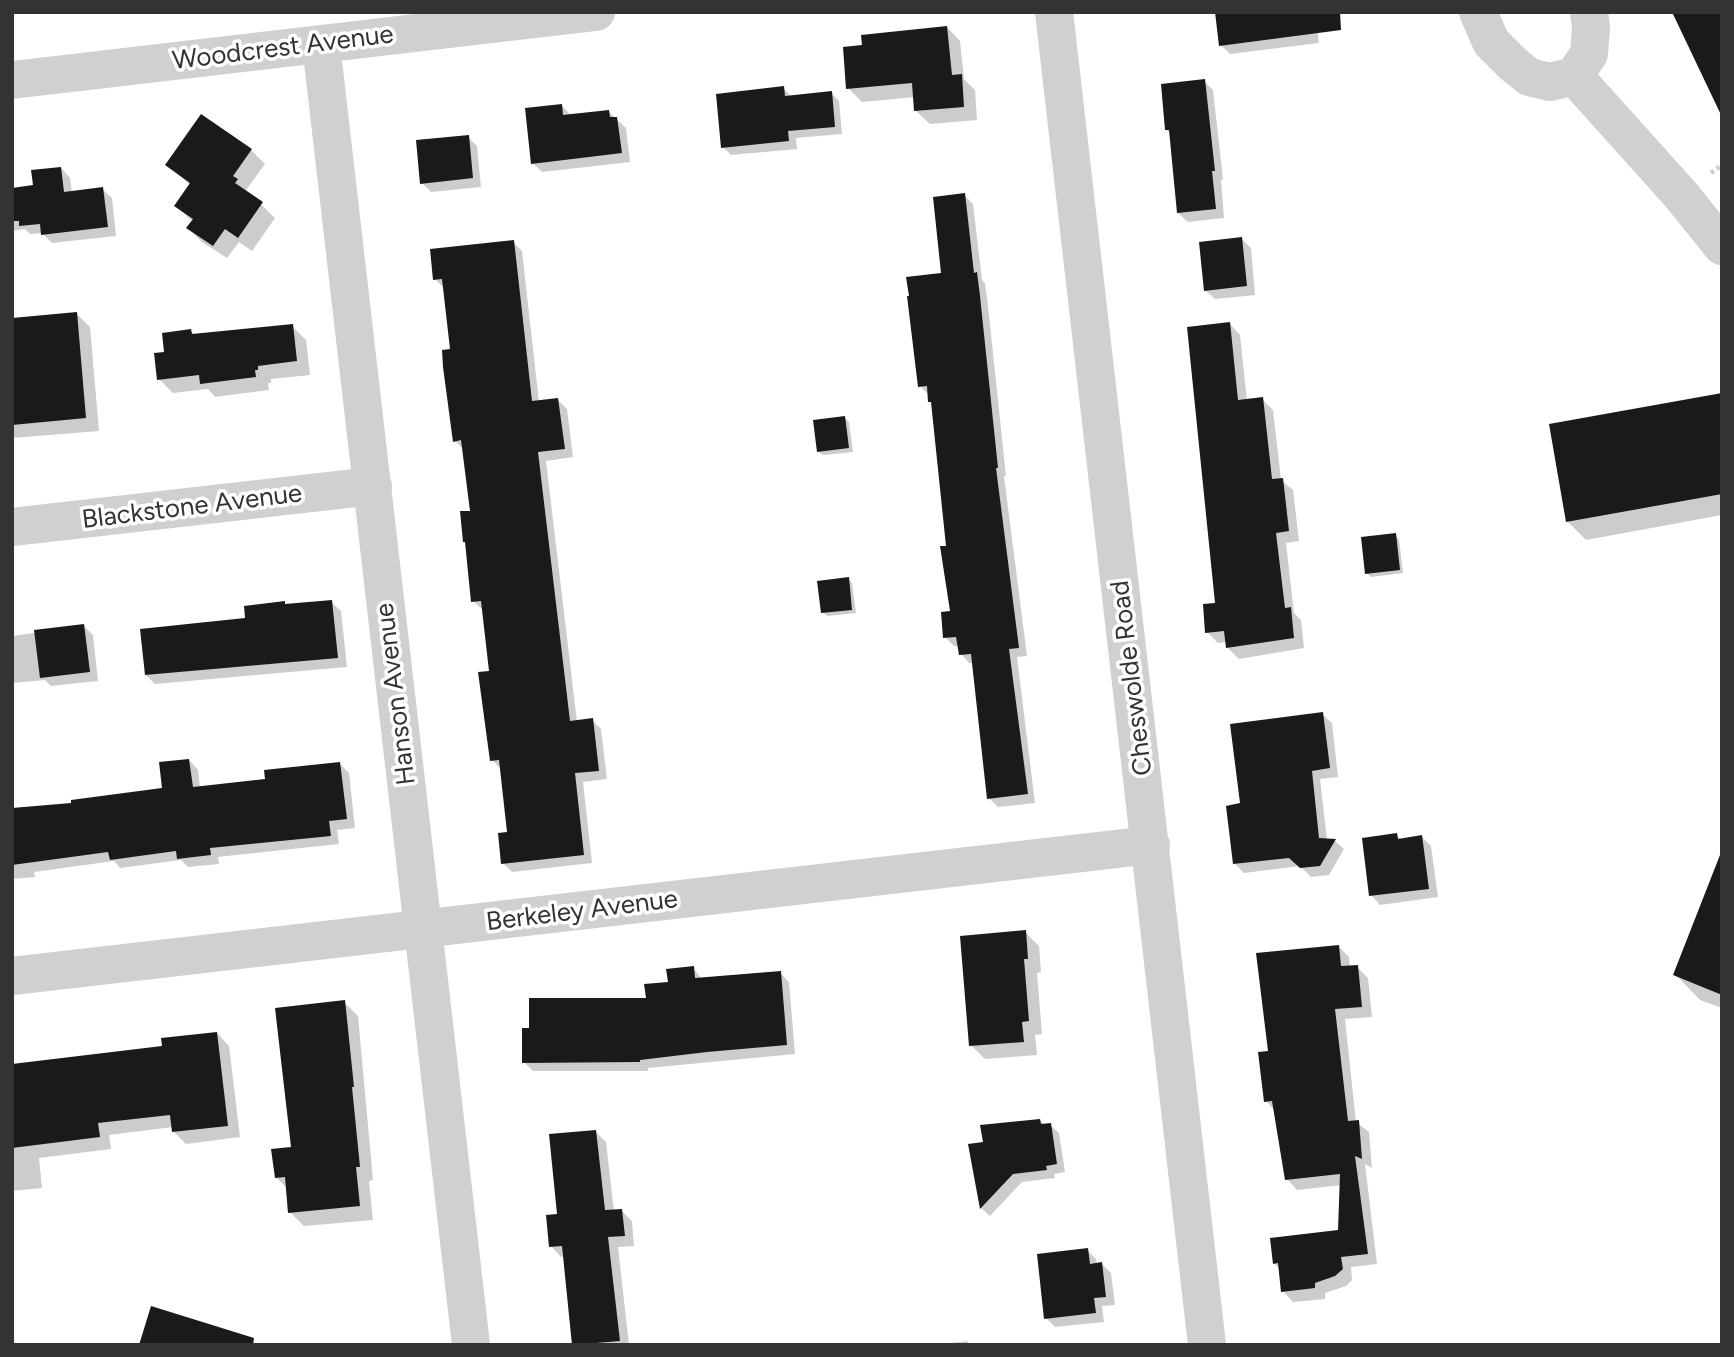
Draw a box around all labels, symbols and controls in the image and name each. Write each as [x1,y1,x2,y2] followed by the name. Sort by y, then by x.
[171,19,395,77] street label: Woodcrest Avenue
[80,478,304,536] street label: Blackstone Avenue
[1105,579,1159,777] street label: Cheswolde Road
[369,601,423,787] street label: Hanson Avenue
[484,884,680,938] street label: Berkeley Avenue

